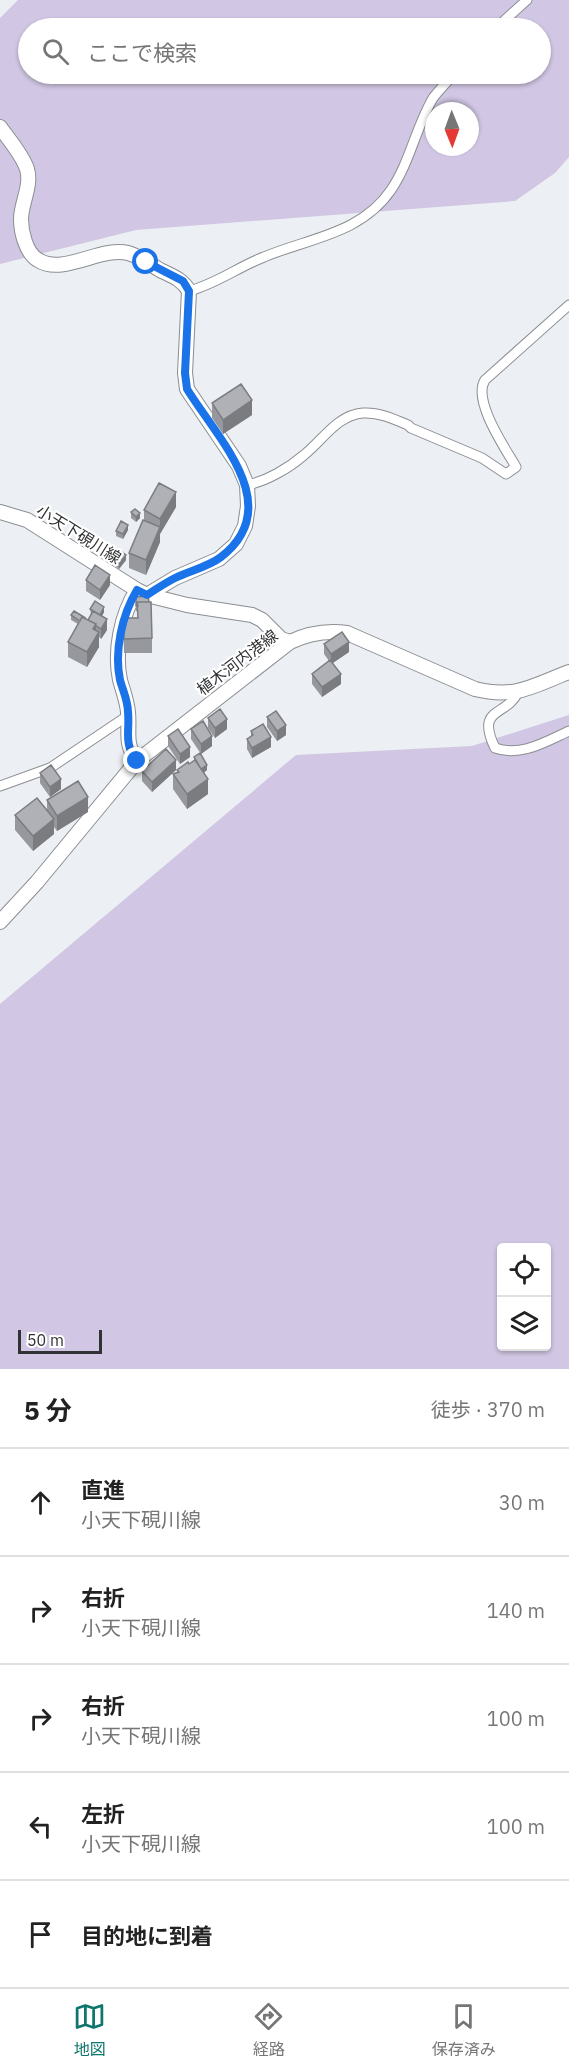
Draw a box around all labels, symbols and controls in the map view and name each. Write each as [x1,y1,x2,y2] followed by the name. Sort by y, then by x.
[18,18,551,84] search box
[39,35,72,68] icon: search
[87,38,197,67] text: ここで検索
[425,102,479,156] north arrow
[132,248,158,274] route start
[33,500,125,568] street label: 小天下硯川線
[193,625,281,699] street label: 植木河内港線
[123,747,149,773] route end
[497,1243,551,1351] map controls
[497,1243,551,1297] button: locate
[497,1297,551,1351] button: layers
[18,1327,102,1354] scale bar
[27,1330,64,1350] text: 50 m
[24,1393,72,1427] text: 5 分
[431,1396,545,1423] text: 徒歩 · 370 m
[81,1475,125,1504] text: 直進
[24,1486,57,1519] icon: ahead
[499,1489,545,1516] text: 30 m
[81,1506,201,1533] text: 小天下硯川線
[81,1583,125,1612] text: 右折
[24,1594,57,1627] icon: right
[487,1597,545,1624] text: 140 m
[81,1614,201,1641] text: 小天下硯川線
[81,1691,125,1720] text: 右折
[24,1702,57,1735] icon: right
[487,1705,545,1732] text: 100 m
[81,1722,201,1749] text: 小天下硯川線
[81,1799,125,1828] text: 左折
[24,1810,57,1843] icon: left
[487,1813,545,1840] text: 100 m
[81,1830,201,1857] text: 小天下硯川線
[24,1918,57,1951] icon: arrive
[81,1921,213,1950] text: 目的地に到着
[73,2000,106,2060] tab: 地図
[252,2000,285,2060] tab: 経路
[432,2000,496,2060] tab: 保存済み

